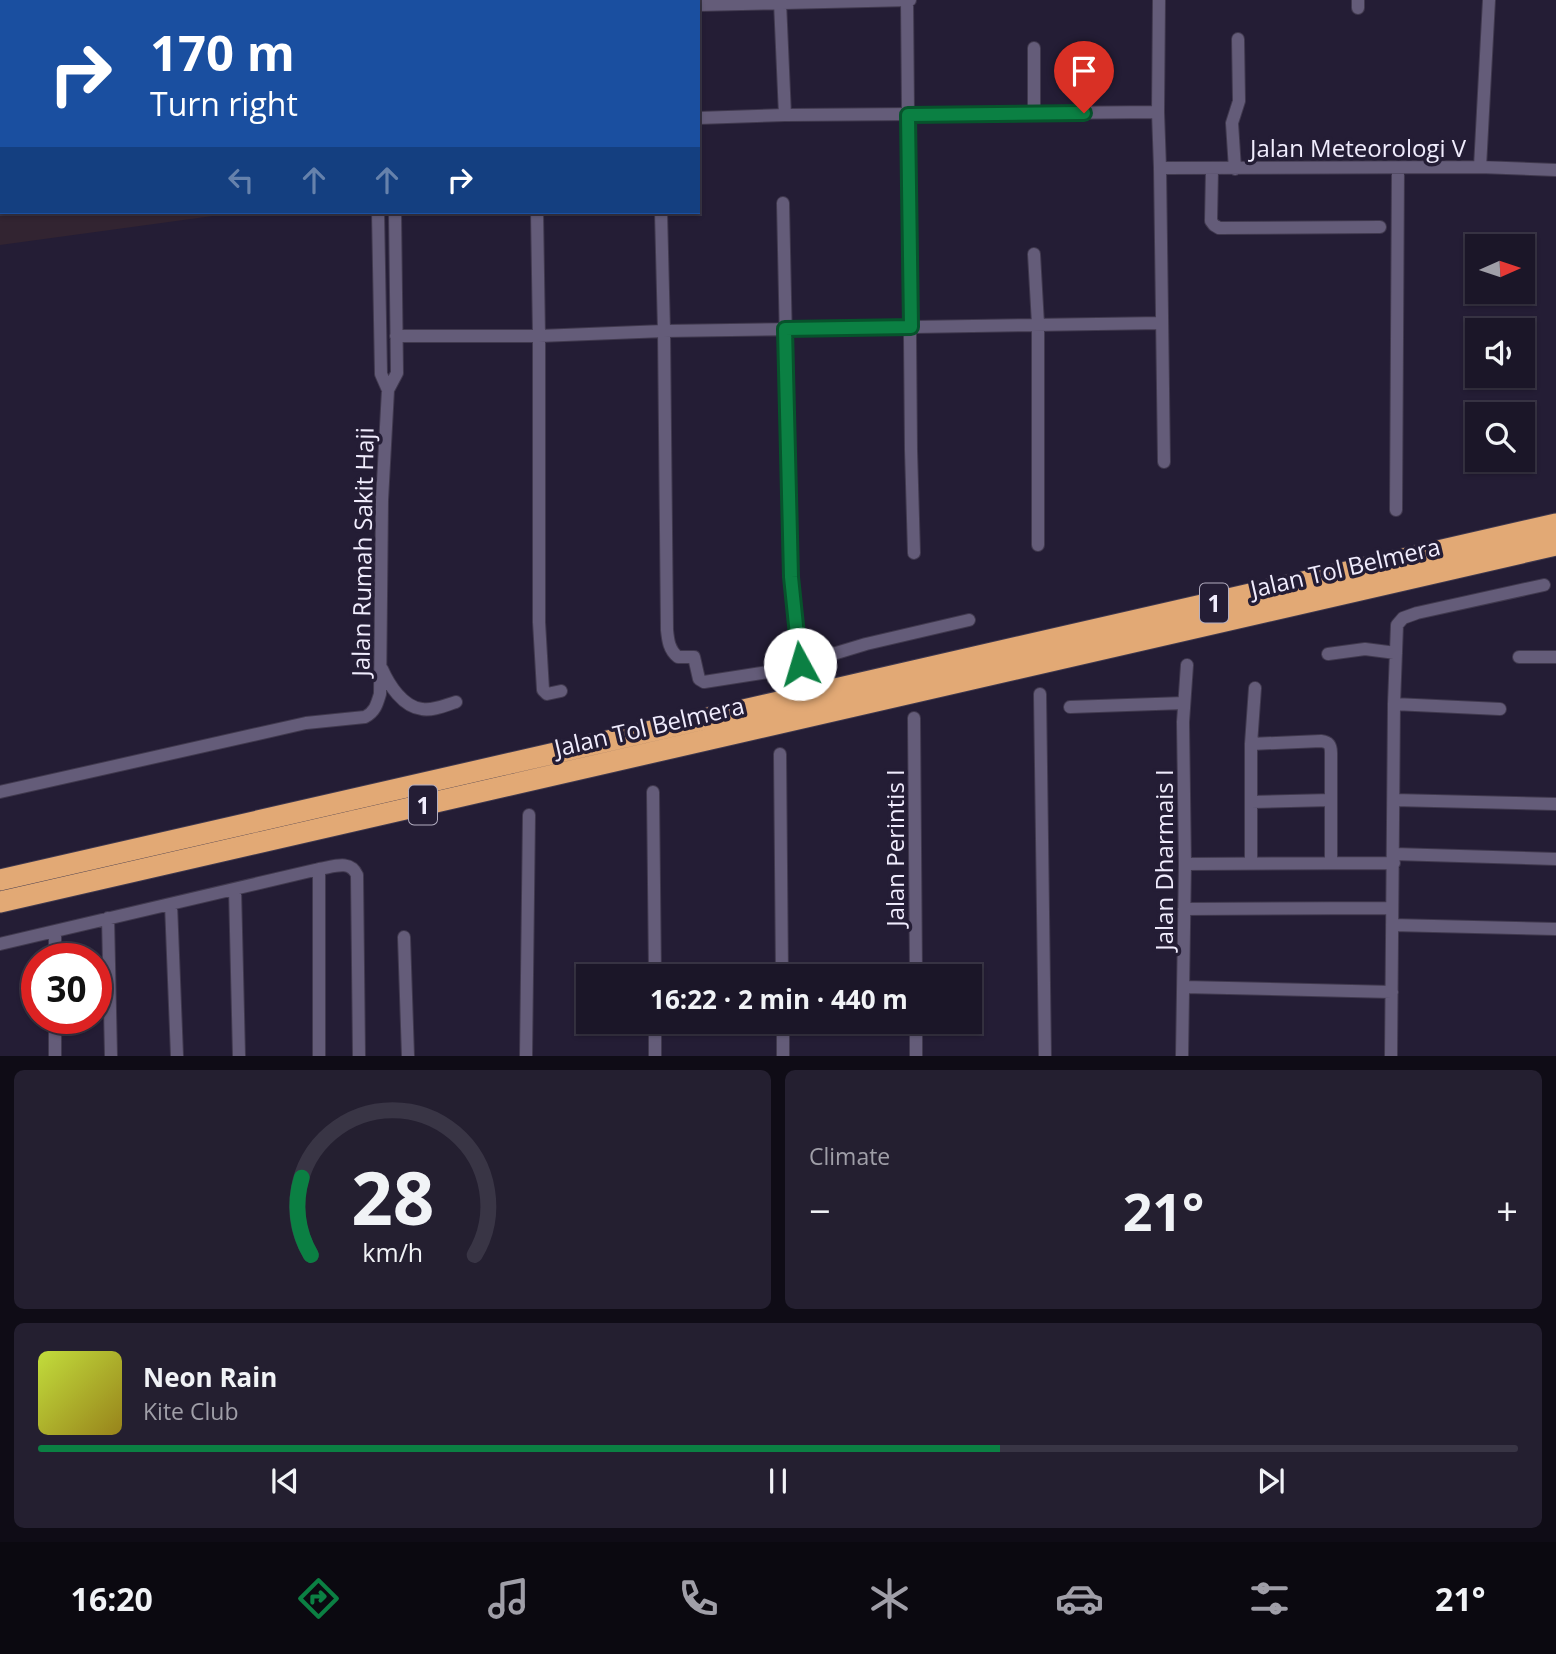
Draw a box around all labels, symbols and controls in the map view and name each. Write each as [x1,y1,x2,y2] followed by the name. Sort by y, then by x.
[150,19,295,85] text: 170 m
[35,28,126,119] icon: right
[1054,41,1114,113] pin
[1065,52,1103,90] icon: arrive
[150,82,298,125] text: Turn right
[1248,131,1467,164] street label: Jalan Meteorologi V
[222,161,260,199] icon: left
[295,161,333,199] icon: ahead
[368,161,406,199] icon: ahead
[441,161,479,199] icon: right
[1465,234,1535,304] north arrow
[1465,234,1535,472] map controls
[1465,318,1535,388] button: sound
[1465,402,1535,472] button: search
[343,427,381,679] street label: Jalan Rumah Sakit Haji
[1245,529,1443,605] street label: Jalan Tol Belmera
[1200,583,1228,622] road number: 1
[763,627,837,701] position arrow
[549,688,747,764] street label: Jalan Tol Belmera
[878,769,911,929] street label: Jalan Perintis I
[1147,769,1180,953] street label: Jalan Dharmais I
[409,786,437,824] road number: 1
[21,943,112,1034] speed limit sign: 30
[650,981,908,1017] text: 16:22 · 2 min · 440 m
[809,1140,890,1172] text: Climate
[351,1148,434,1247] text: 28
[1123,1175,1204,1246] text: 21°
[809,1184,831,1236] text: −
[1496,1184,1518,1236] text: +
[362,1235,423,1269] text: km/h
[143,1359,277,1395] text: Neon Rain
[143,1395,238,1427] text: Kite Club
[266,1462,304,1500] icon: previous
[759,1462,797,1500] icon: pause
[1252,1462,1290,1500] icon: next
[294,1574,343,1623] icon: directions
[484,1574,533,1623] icon: music
[674,1574,723,1623] icon: phone
[865,1574,914,1623] icon: climate
[1055,1574,1104,1623] icon: car
[1245,1574,1294,1623] icon: filters
[71,1577,153,1620] text: 16:20
[1435,1577,1485,1620] text: 21°

